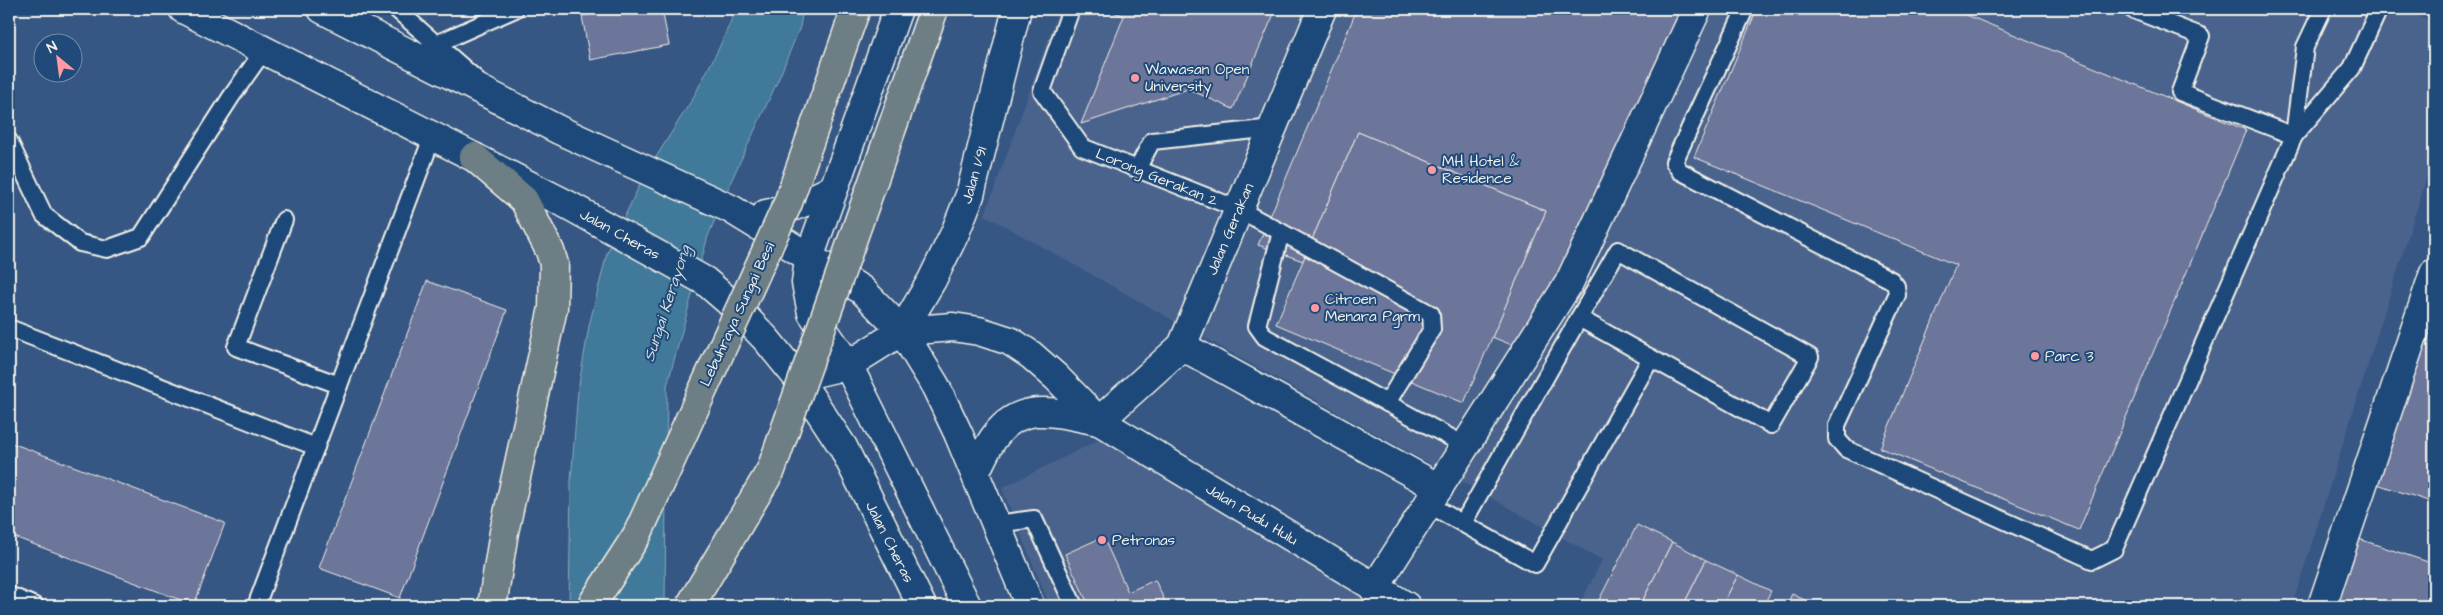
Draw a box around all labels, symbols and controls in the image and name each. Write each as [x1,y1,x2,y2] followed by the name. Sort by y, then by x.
[32,32,82,82] north arrow
[43,37,61,58] text: N
[1145,59,1250,98] place label: Wawasan Open University
[1129,72,1141,84] marker: Wawasan Open University
[1092,143,1221,213] street label: Lorong Gerakan 2
[956,144,993,206] street label: Jalan 1/91
[1442,151,1520,189] place label: MH Hotel & Residence
[1426,164,1438,176] marker: MH Hotel & Residence
[1202,180,1259,278] street label: Jalan Gerakan
[576,204,664,265] street label: Jalan Cheras
[695,238,781,390] street label: Lebuhraya Sungai Besi
[638,241,698,365] water label: Sungai Kerayong
[1325,289,1420,328] place label: Citroen Menara Pgrm
[1309,302,1321,314] marker: Citroen Menara Pgrm
[2045,346,2094,367] place label: Parc 3
[2029,350,2041,362] marker: Parc 3
[1202,479,1302,550] street label: Jalan Pudu Hulu
[860,498,919,587] street label: Jalan Cheras
[1112,530,1176,551] place label: Petronas
[1096,534,1108,546] marker: Petronas

